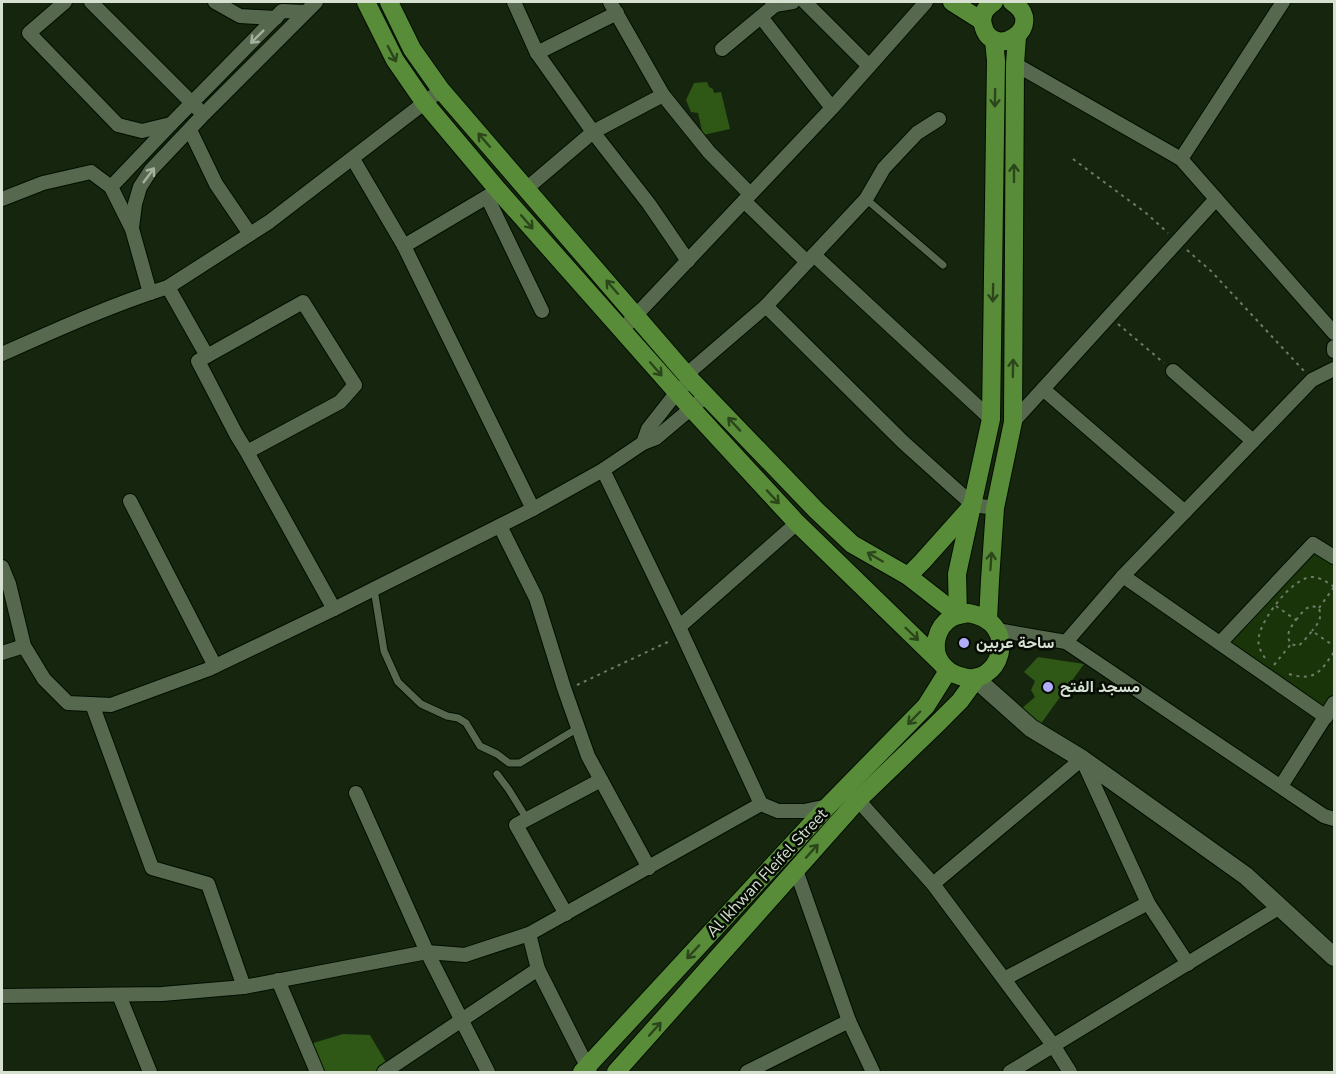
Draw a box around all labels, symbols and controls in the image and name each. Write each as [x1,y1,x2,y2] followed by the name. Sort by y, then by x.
[249,29,264,44] one-way arrow
[386,45,398,62] one-way arrow
[990,88,1001,108] one-way arrow
[477,133,491,148] one-way arrow
[1008,164,1020,184] one-way arrow
[143,167,155,183] one-way arrow
[520,215,534,230] one-way arrow
[605,280,619,295] one-way arrow
[987,283,999,303] one-way arrow
[1007,359,1019,379] one-way arrow
[649,361,663,376] one-way arrow
[727,417,741,432] one-way arrow
[766,490,780,505] one-way arrow
[867,551,884,563] one-way arrow
[986,552,997,572] one-way arrow
[904,627,919,642] one-way arrow
[976,632,1054,654] place label: ساحة عربين
[957,636,971,650] marker: ساحة عربين
[1060,676,1140,698] place label: مسجد الفتح
[1041,680,1055,694] marker: مسجد الفتح
[906,711,921,726] one-way arrow
[702,804,833,942] street label: Al Ikhwan Fleifel Street
[805,844,819,859] one-way arrow
[687,944,701,959] one-way arrow
[648,1022,662,1037] one-way arrow

